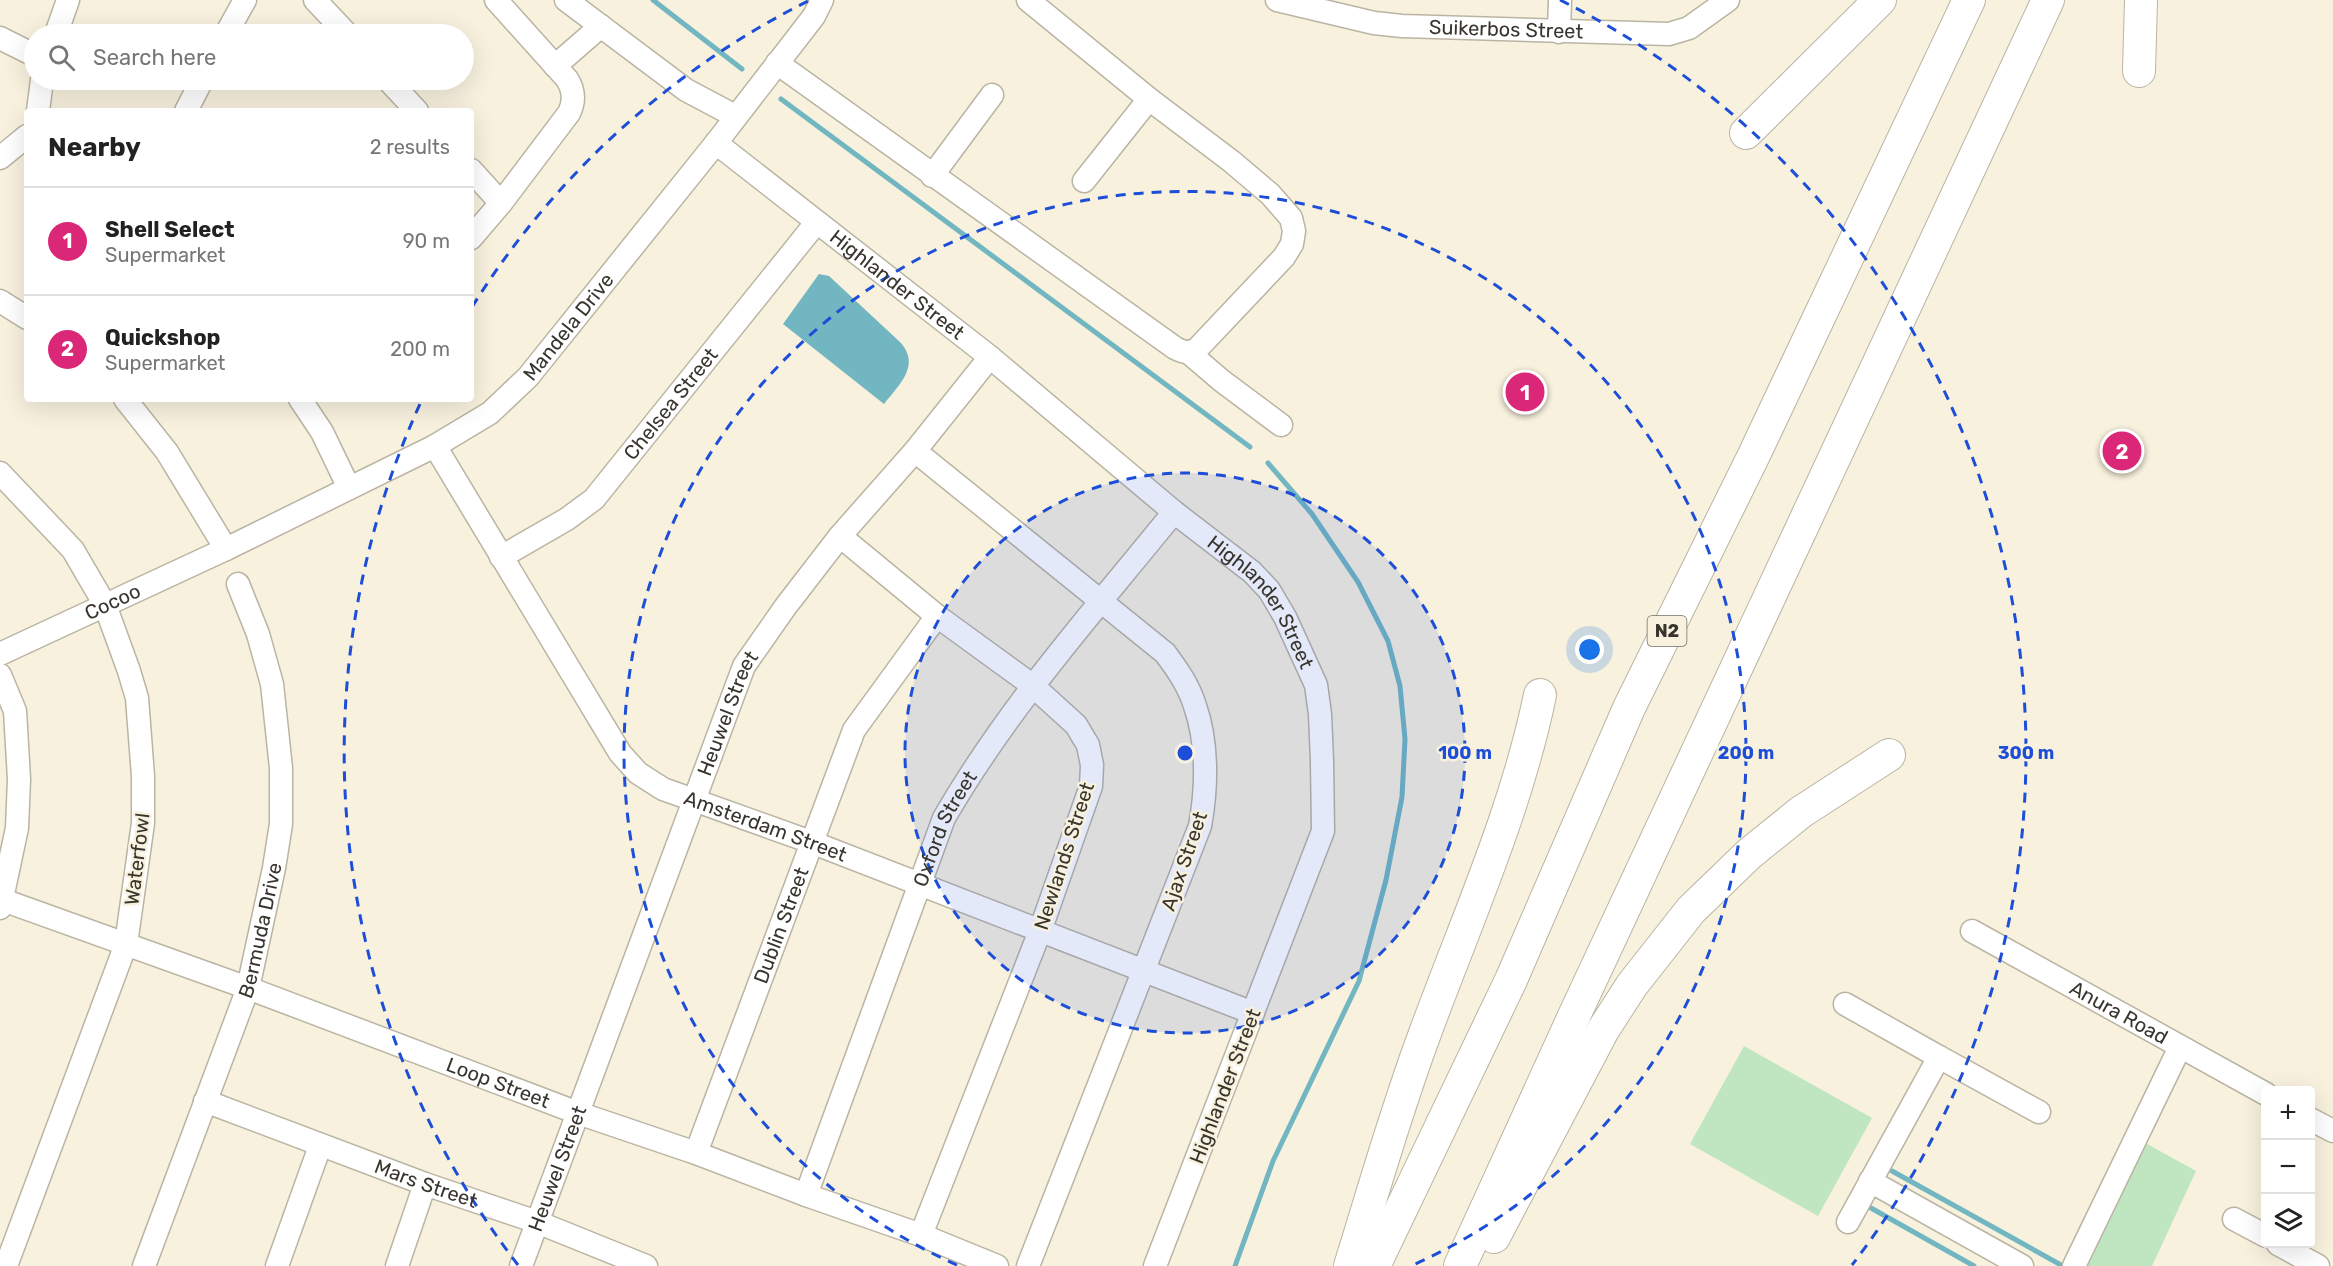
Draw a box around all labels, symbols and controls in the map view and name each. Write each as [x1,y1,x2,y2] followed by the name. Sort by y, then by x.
[1429,15,1584,43] street label: Suikerbos Street
[24,24,474,90] search box
[45,41,78,74] icon: search
[93,44,216,71] text: Search here
[48,132,141,163] text: Nearby
[370,135,450,159] text: 2 results
[105,216,235,243] text: Shell Select
[825,225,970,345] street label: Highlander Street
[63,229,72,253] text: 1
[403,229,450,253] text: 90 m
[105,243,225,267] text: Supermarket
[518,268,619,386] street label: Mandela Drive
[105,324,220,351] text: Quickshop
[61,337,74,361] text: 2
[390,337,450,361] text: 200 m
[618,343,723,465] street label: Chelsea Street
[105,351,225,375] text: Supermarket
[1506,370,1544,414] pin: 1
[2102,428,2142,474] pin: 2
[1203,530,1319,673] street label: Highlander Street
[81,578,144,625] street label: Cocoo
[1648,616,1686,646] road number: N2
[1575,635,1604,664] your location
[692,646,763,779] street label: Heuwel Street
[1438,742,1492,764] text: 100 m
[1718,742,1774,764] text: 200 m
[1998,742,2054,764] text: 300 m
[1175,743,1195,763] centre of rings
[908,766,982,890] street label: Oxford Street
[1029,779,1099,933] street label: Newlands Street
[681,786,850,867] street label: Amsterdam Street
[1156,808,1212,914] street label: Ajax Street
[119,812,155,906] street label: Waterfowl
[233,860,287,1001] street label: Bermuda Drive
[748,864,814,987] street label: Dublin Street
[2066,976,2172,1049] street label: Anura Road
[1184,1005,1266,1167] street label: Highlander Street
[443,1052,553,1113] street label: Loop Street
[2261,1086,2315,1248] map controls
[2261,1086,2315,1140] button: +
[523,1102,592,1235] street label: Heuwel Street
[2261,1140,2315,1194] button: −
[371,1154,481,1213] street label: Mars Street
[2261,1194,2315,1248] button: layers

